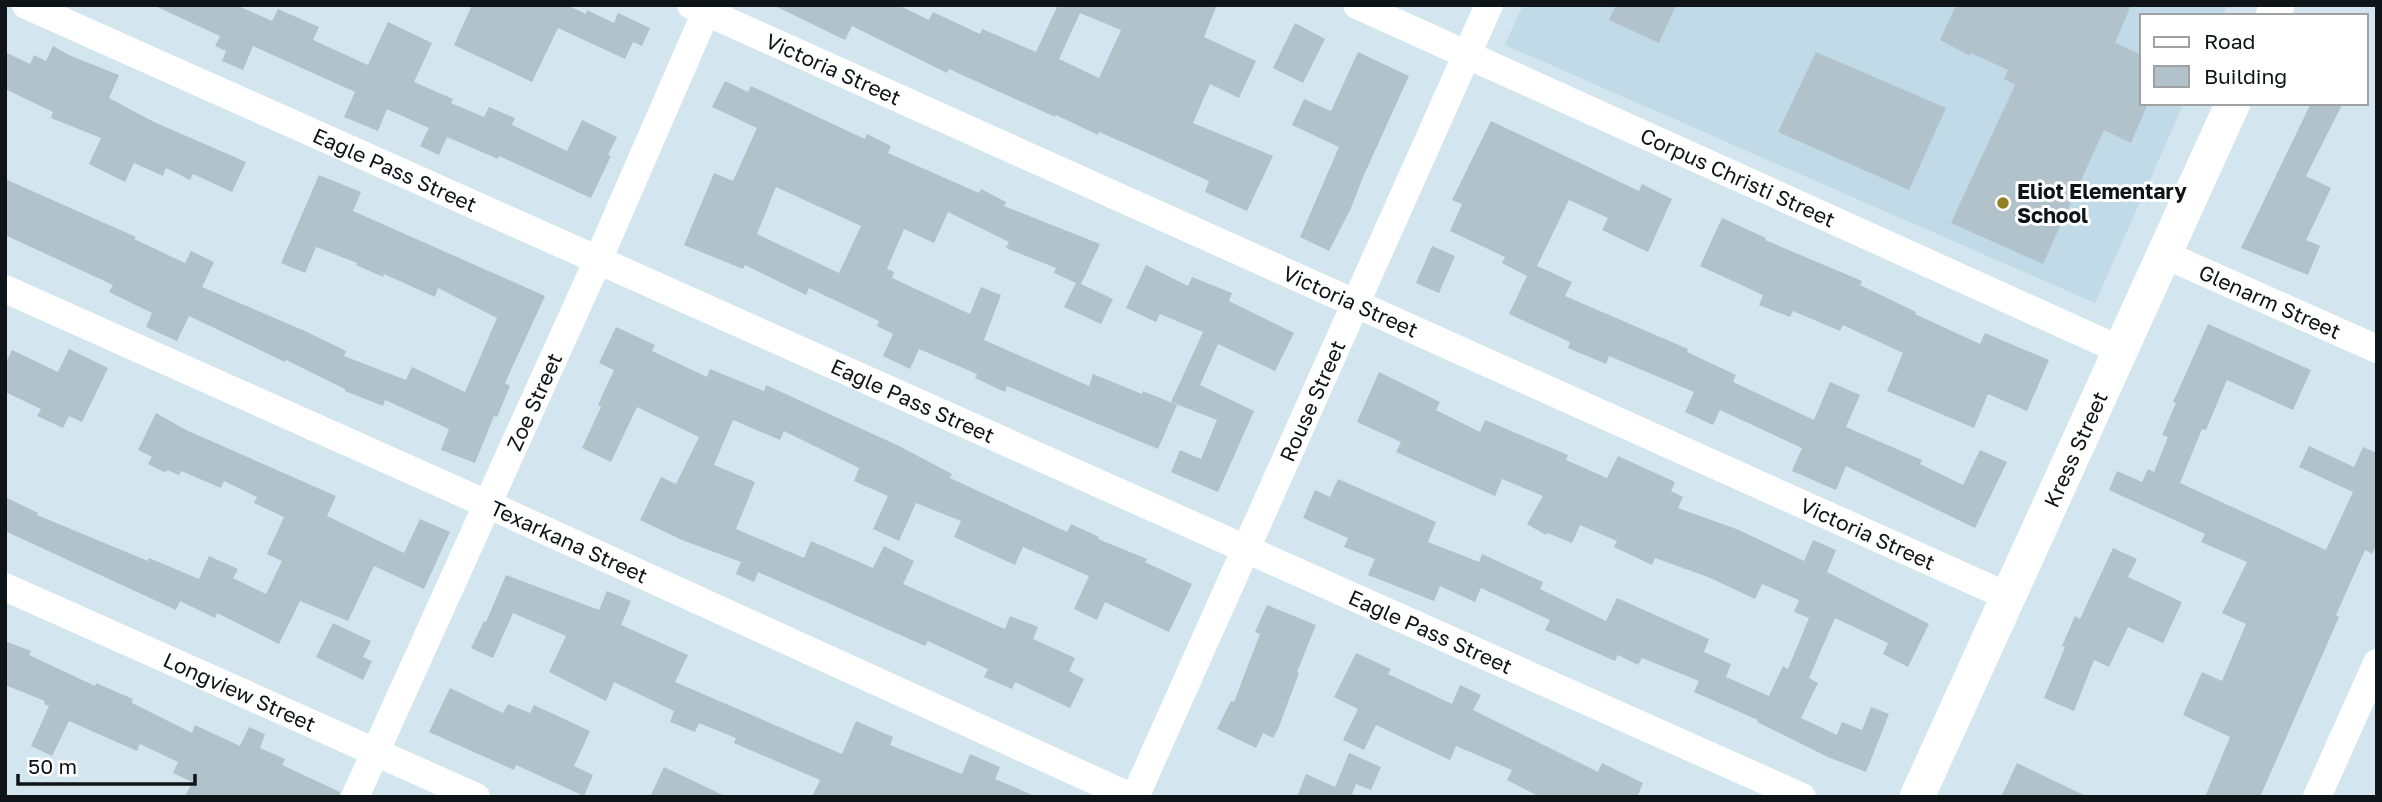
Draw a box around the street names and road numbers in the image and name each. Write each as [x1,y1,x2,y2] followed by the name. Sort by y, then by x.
[762,27,905,111] street label: Victoria Street
[309,122,481,217] street label: Eagle Pass Street
[1636,122,1839,232] street label: Corpus Christi Street
[2195,259,2345,344] street label: Glenarm Street
[1279,260,1422,343] street label: Victoria Street
[1274,336,1351,466] street label: Rouse Street
[501,349,567,455] street label: Zoe Street
[827,353,999,448] street label: Eagle Pass Street
[2038,387,2113,511] street label: Kress Street
[1796,492,1939,575] street label: Victoria Street
[486,494,652,588] street label: Texarkana Street
[1345,584,1517,679] street label: Eagle Pass Street
[160,646,320,737] street label: Longview Street

